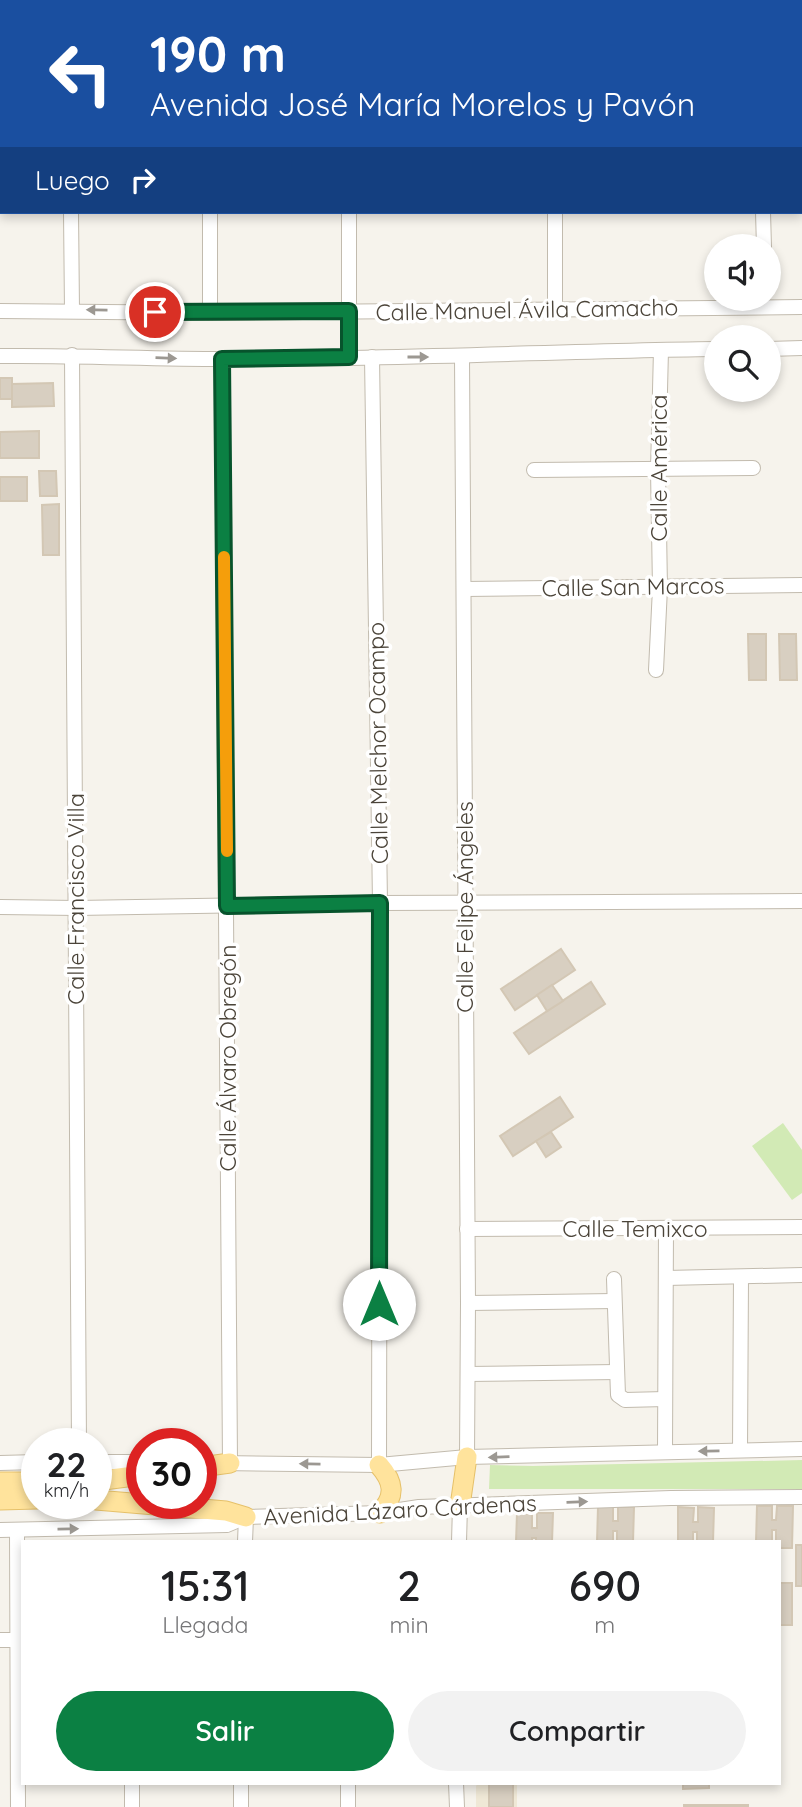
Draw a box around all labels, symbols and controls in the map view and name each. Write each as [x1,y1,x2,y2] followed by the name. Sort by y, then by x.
[150,23,286,84] text: 190 m
[35,28,126,119] icon: left
[150,84,695,124] text: Avenida José María Morelos y Pavón
[124,161,162,199] icon: right
[35,164,110,197] text: Luego
[704,234,781,402] map controls
[704,234,781,311] button: sound
[125,282,185,342] pin
[375,292,679,327] street label: Calle Manuel Ávila Camacho
[136,293,174,331] icon: arrive
[86,305,108,316] one-way arrow
[704,325,781,402] button: search
[407,351,429,363] one-way arrow
[155,352,177,363] one-way arrow
[644,394,673,542] street label: Calle América
[541,570,725,603] street label: Calle San Marcos
[361,622,394,864] street label: Calle Melchor Ocampo
[61,793,90,1005] street label: Calle Francisco Villa
[450,801,479,1013] street label: Calle Felipe Ángeles
[213,944,242,1172] street label: Calle Álvaro Obregón
[562,1214,708,1243] street label: Calle Temixco
[342,1267,416,1341] position arrow
[126,1428,217,1519] speed limit sign: 30
[47,1442,86,1486] text: 22
[698,1445,720,1457] one-way arrow
[488,1451,510,1462] one-way arrow
[299,1458,321,1470] one-way arrow
[44,1479,89,1502] text: km/h
[263,1488,537,1531] street label: Avenida Lázaro Cárdenas
[566,1496,588,1507] one-way arrow
[57,1523,79,1534] one-way arrow
[161,1559,250,1612] text: 15:31
[397,1559,421,1612] text: 2
[569,1559,641,1612] text: 690
[162,1610,248,1639] text: Llegada
[390,1610,429,1639] text: min
[594,1610,615,1639] text: m
[56,1691,394,1771] button: Salir
[408,1691,746,1771] button: Compartir

